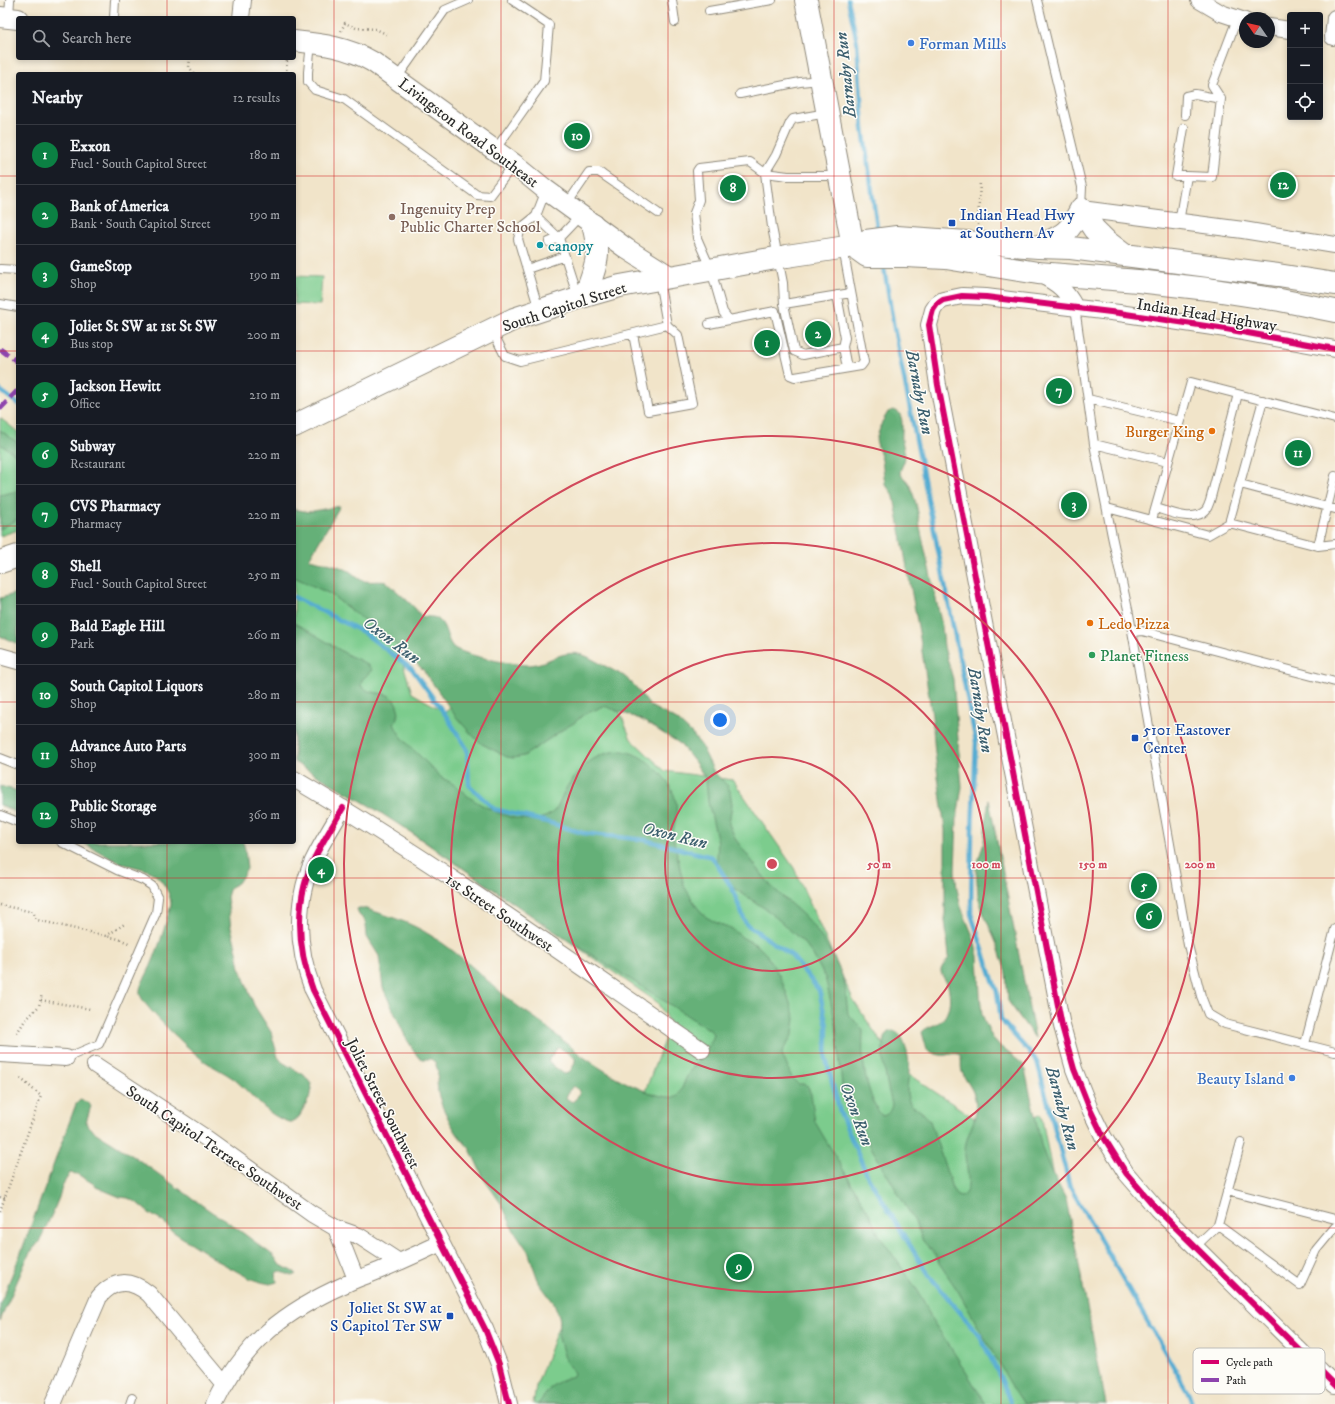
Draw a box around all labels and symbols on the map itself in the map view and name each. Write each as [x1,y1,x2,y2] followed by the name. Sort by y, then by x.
[1239,12,1275,48] north arrow
[831,30,862,120] water label: Barnaby Run
[919,34,1006,54] place label: Forman Mills
[906,38,916,48] marker: Forman Mills
[394,73,543,192] street label: Livingston Road Southeast
[564,121,590,151] pin: 10
[1270,170,1296,200] pin: 12
[720,173,746,203] pin: 8
[400,199,541,237] place label: Ingenuity Prep Public Charter School
[960,205,1075,243] place label: Indian Head Hwy at Southern Av
[387,212,397,222] marker: Ingenuity Prep Public Charter School
[947,218,957,228] marker: Indian Head Hwy at Southern Av
[548,236,594,256] place label: canopy
[535,240,545,250] marker: canopy
[500,277,629,336] street label: South Capitol Street
[1135,294,1279,336] street label: Indian Head Highway
[805,319,831,349] pin: 2
[754,328,780,358] pin: 1
[900,347,938,437] water label: Barnaby Run
[1046,376,1072,406] pin: 7
[1125,422,1204,442] place label: Burger King
[1207,426,1217,436] marker: Burger King
[1285,438,1311,468] pin: 11
[1061,490,1087,520] pin: 3
[358,612,425,670] water label: Oxon Run
[1098,614,1170,634] place label: Ledo Pizza
[1085,618,1095,628] marker: Ledo Pizza
[1100,646,1189,666] place label: Planet Fitness
[1087,650,1097,660] marker: Planet Fitness
[962,665,998,755] water label: Barnaby Run
[710,710,730,730] your location
[1143,720,1231,758] place label: 5101 Eastover Center
[1130,733,1140,743] marker: 5101 Eastover Center
[640,817,710,855] water label: Oxon Run
[308,855,334,885] pin: 4
[765,857,779,871] centre of rings
[866,857,891,872] text: 50 m
[972,857,1000,872] text: 100 m
[1079,857,1107,872] text: 150 m
[1185,857,1215,872] text: 200 m
[442,869,557,956] street label: 1st Street Southwest
[1131,871,1157,901] pin: 5
[1136,901,1162,931] pin: 6
[341,1033,425,1172] street label: Joliet Street Southwest
[1040,1063,1084,1153] water label: Barnaby Run
[1197,1069,1284,1089] place label: Beauty Island
[1287,1073,1297,1083] marker: Beauty Island
[834,1079,878,1150] water label: Oxon Run
[122,1081,307,1215] street label: South Capitol Terrace Southwest
[726,1252,752,1282] pin: 9
[330,1298,442,1336] place label: Joliet St SW at S Capitol Ter SW
[445,1311,455,1321] marker: Joliet St SW at S Capitol Ter SW
[1193,1348,1325,1394] legend
[1226,1356,1273,1370] text: Cycle path
[1226,1374,1247,1388] text: Path

